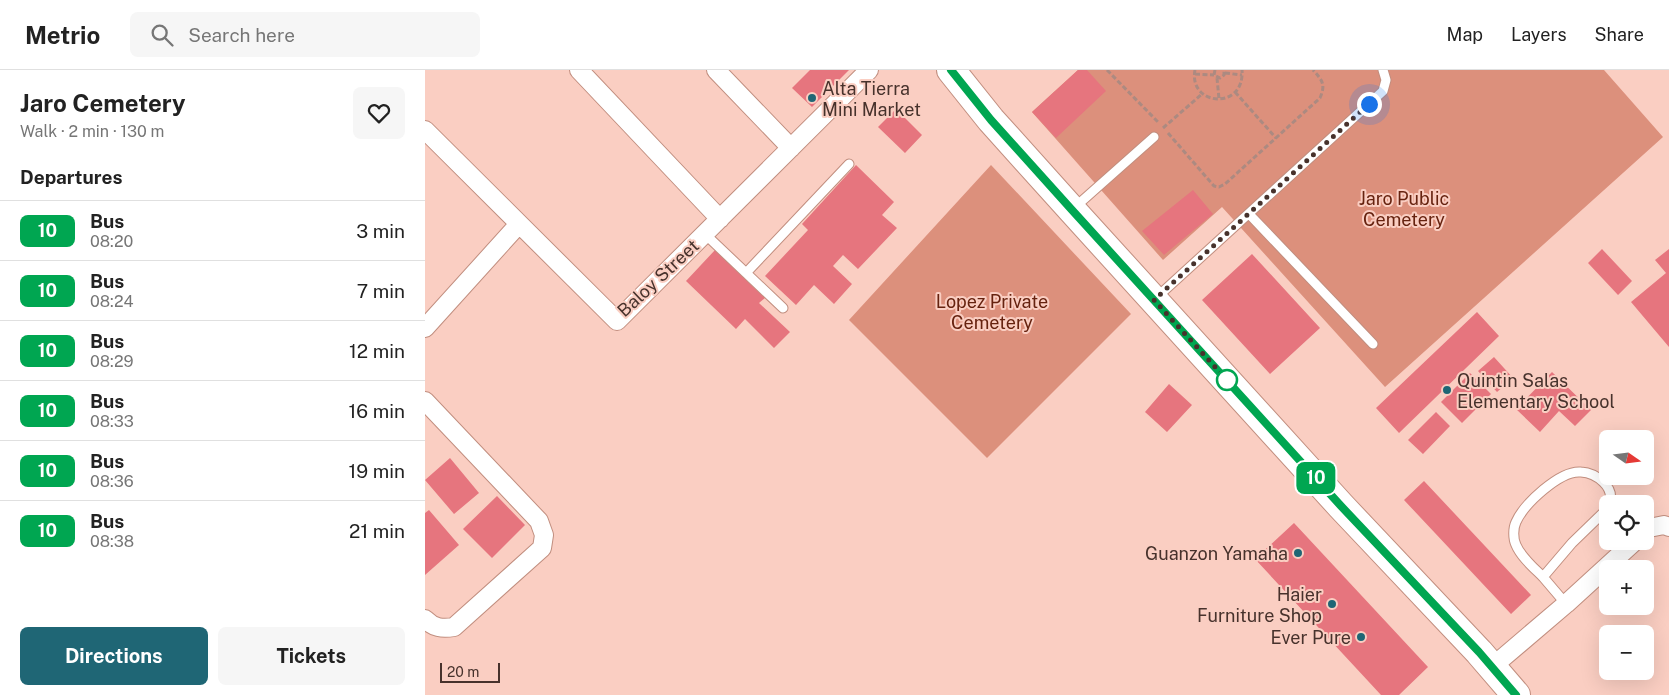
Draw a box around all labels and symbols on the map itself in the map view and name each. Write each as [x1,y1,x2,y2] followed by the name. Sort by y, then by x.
[822,78,921,120] place label: Alta Tierra Mini Market
[806,92,818,104] marker: Alta Tierra Mini Market
[1357,92,1382,117] your location
[1359,188,1449,230] park label: Jaro Public Cemetery
[613,235,703,321] street label: Baloy Street
[936,291,1048,333] park label: Lopez Private Cemetery
[1216,369,1238,391] unlabelled marker
[1457,370,1615,412] place label: Quintin Salas Elementary School
[1441,384,1453,396] marker: Quintin Salas Elementary School
[1599,430,1654,485] north arrow
[1293,462,1339,494] line badge: 10
[1145,543,1288,564] place label: Guanzon Yamaha
[1292,547,1304,559] marker: Guanzon Yamaha
[1197,584,1322,626] place label: Haier Furniture Shop
[1326,598,1338,610] marker: Haier Furniture Shop
[1271,627,1351,648] place label: Ever Pure
[1355,631,1367,643] marker: Ever Pure
[440,660,500,683] scale bar

